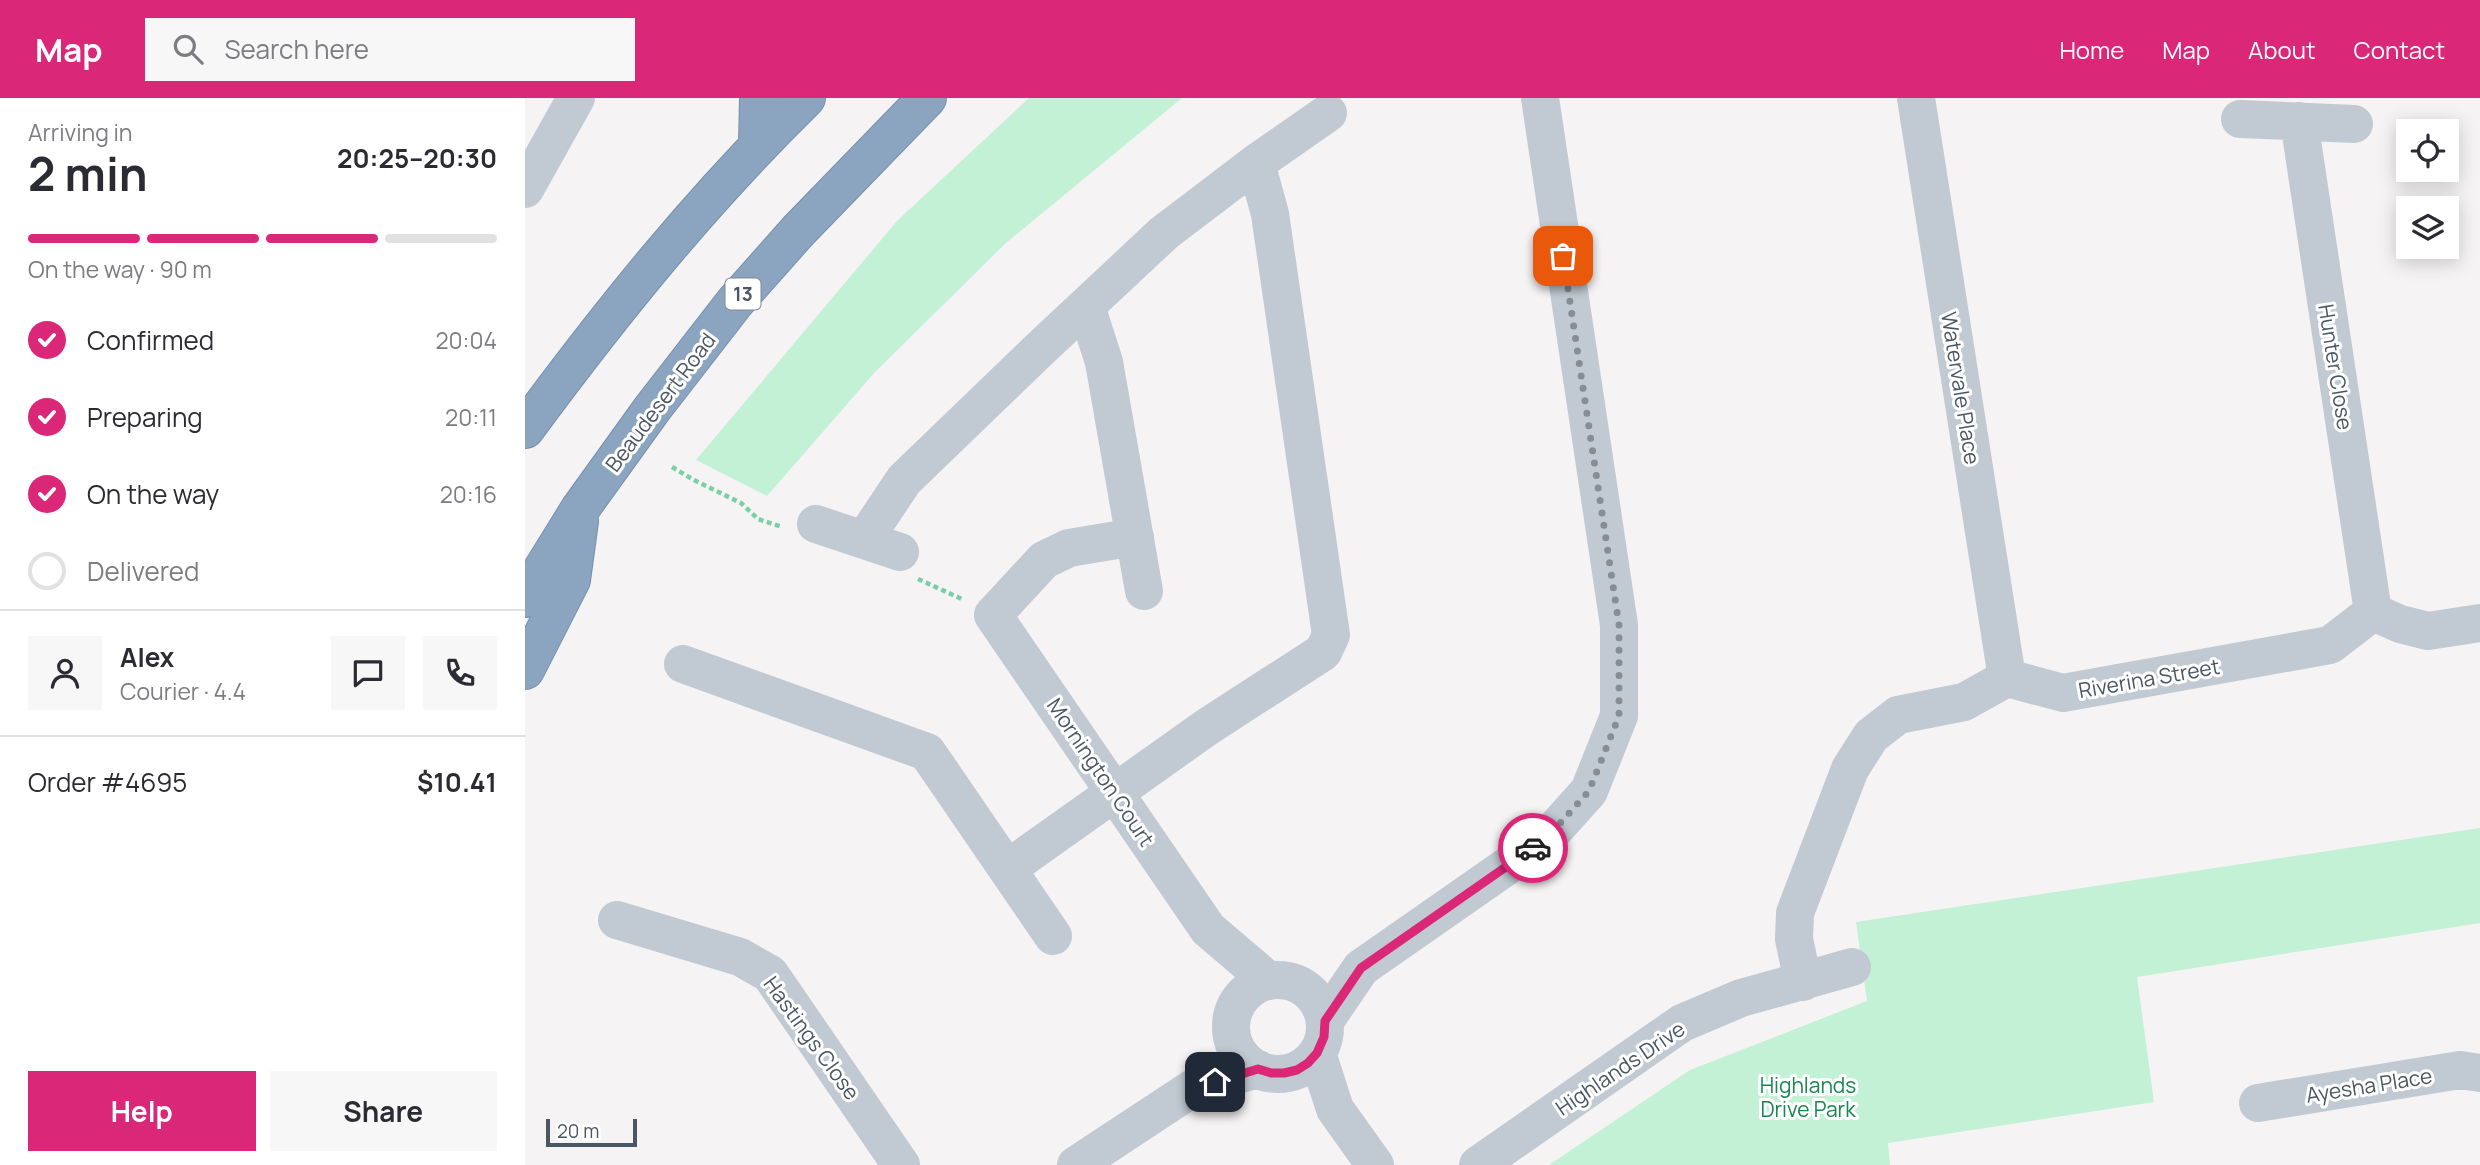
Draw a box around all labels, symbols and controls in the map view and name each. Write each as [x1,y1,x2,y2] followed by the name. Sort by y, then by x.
[145,18,635,81] search box
[35,27,103,72] text: Map
[169,30,207,68] icon: search
[225,31,369,67] text: Search here
[2059,33,2124,66] text: Home
[2162,33,2210,66] text: Map
[2248,33,2316,66] text: About
[2354,33,2445,66] text: Contact
[28,116,133,148] text: Arriving in
[2396,119,2459,259] map controls
[2396,119,2459,182] button: locate
[337,140,497,176] text: 20:25–20:30
[28,142,148,205] text: 2 min
[2396,196,2459,259] button: layers
[1533,226,1593,286] pin
[1544,237,1582,275] icon: bag
[28,253,212,285] text: On the way · 90 m
[725,278,760,310] road number: 13
[2312,302,2360,432] street label: Hunter Close
[1935,310,1987,466] street label: Watervale Place
[28,321,66,359] icon: check
[87,322,214,358] text: Confirmed
[435,324,497,356] text: 20:04
[599,327,721,477] street label: Beaudesert Road
[28,398,66,436] icon: check
[87,399,203,435] text: Preparing
[445,401,497,433] text: 20:11
[28,475,66,513] icon: check
[87,476,219,512] text: On the way
[440,478,497,510] text: 20:16
[87,553,199,589] text: Delivered
[28,636,102,710] button: person
[331,636,405,710] button: chat
[423,636,497,710] button: phone
[120,639,174,675] text: Alex
[2076,652,2222,704] street label: Riverina Street
[120,675,246,707] text: Courier · 4.4
[1041,692,1161,852] street label: Mornington Court
[28,764,187,800] text: Order #4695
[417,764,497,800] text: $10.41
[1498,813,1568,883] courier
[1514,829,1552,867] icon: car
[758,971,866,1105] street label: Hastings Close
[1550,1014,1690,1122] street label: Highlands Drive
[1185,1052,1245,1112] pin
[2304,1061,2434,1109] street label: Ayesha Place
[1196,1063,1234,1101] icon: home
[28,1071,256,1151] button: Help
[270,1071,497,1151] button: Share
[1760,1071,1856,1123] park label: Highlands Drive Park
[546,1116,637,1148] scale bar
[557,1118,599,1144] text: 20 m

